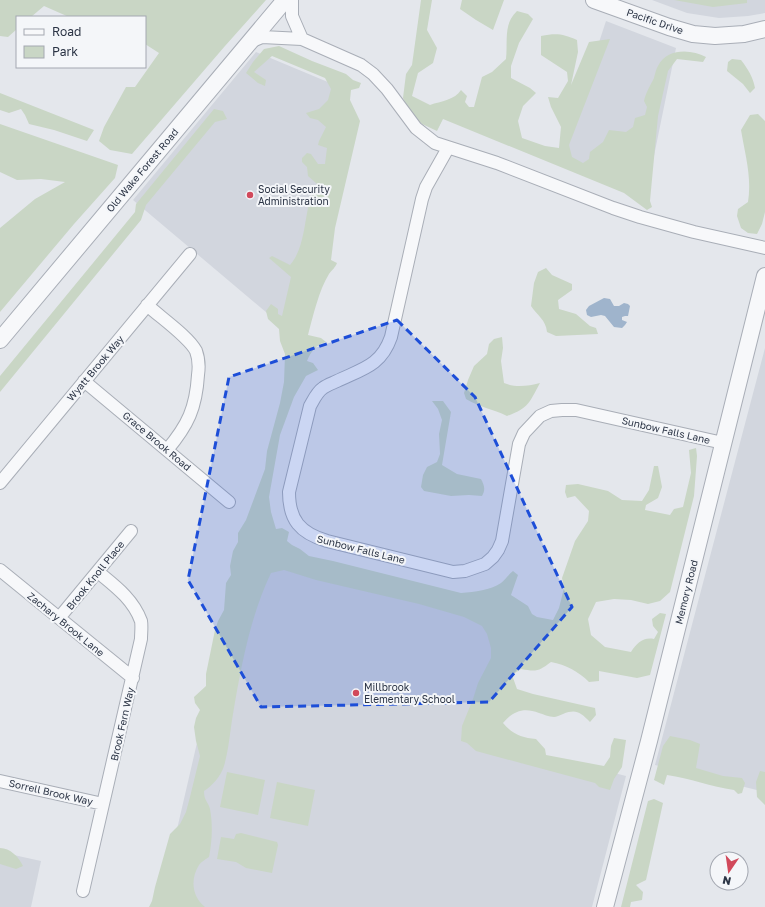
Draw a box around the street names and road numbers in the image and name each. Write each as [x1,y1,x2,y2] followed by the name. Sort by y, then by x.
[625,6,685,36] street label: Pacific Drive
[103,126,181,214] street label: Old Wake Forest Road
[64,333,126,403] street label: Wyatt Brook Way
[120,409,194,473] street label: Grace Brook Road
[621,414,712,446] street label: Sunbow Falls Lane
[316,532,406,566] street label: Sunbow Falls Lane
[64,538,127,612] street label: Brook Knoll Place
[672,558,700,626] street label: Memory Road
[25,589,107,659] street label: Zachary Brook Lane
[108,686,136,762] street label: Brook Fern Way
[8,777,94,808] street label: Sorrell Brook Way

